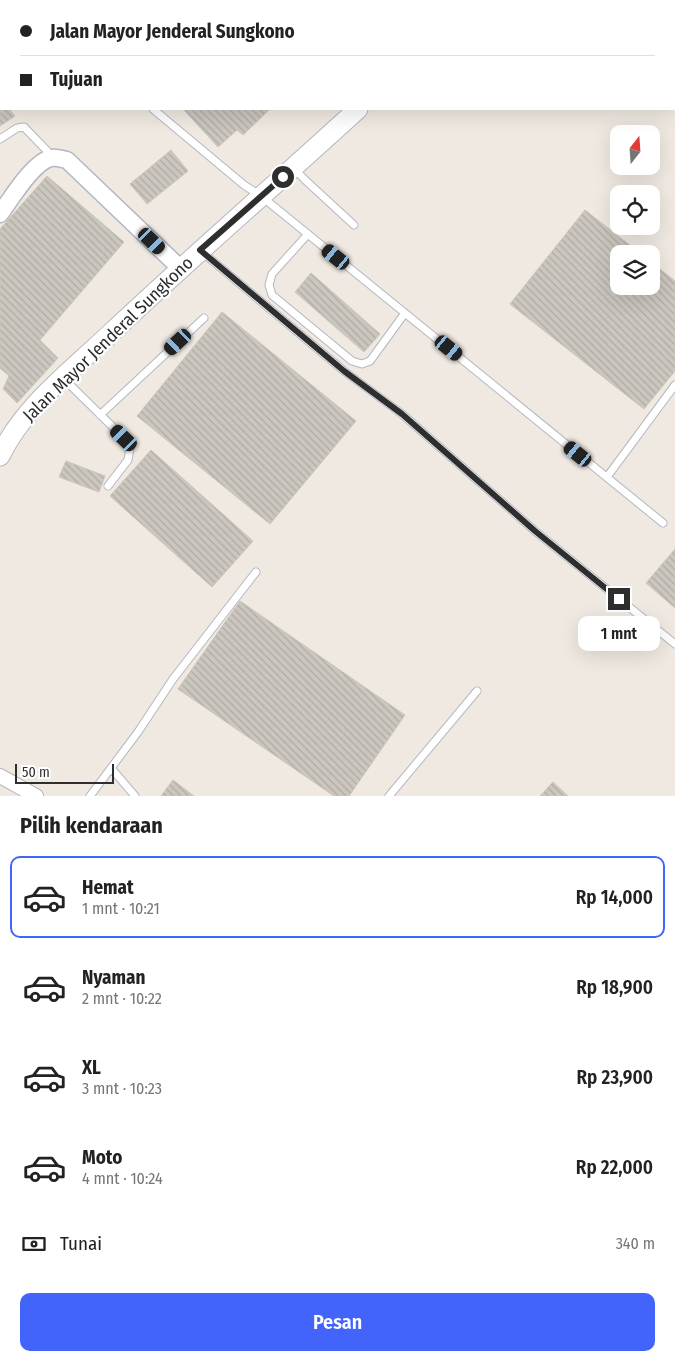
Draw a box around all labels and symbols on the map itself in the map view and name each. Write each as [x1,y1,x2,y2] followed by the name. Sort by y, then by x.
[610,125,660,175] north arrow
[272,166,294,188] route start
[135,225,168,257] car
[319,242,352,272] car
[18,252,198,426] street label: Jalan Mayor Jenderal Sungkono
[161,326,194,358] car
[432,333,465,363] car
[107,422,140,454] car
[561,439,594,469] car
[608,588,630,610] route end
[578,616,660,652] callout: 1 mnt
[15,761,114,784] scale bar

